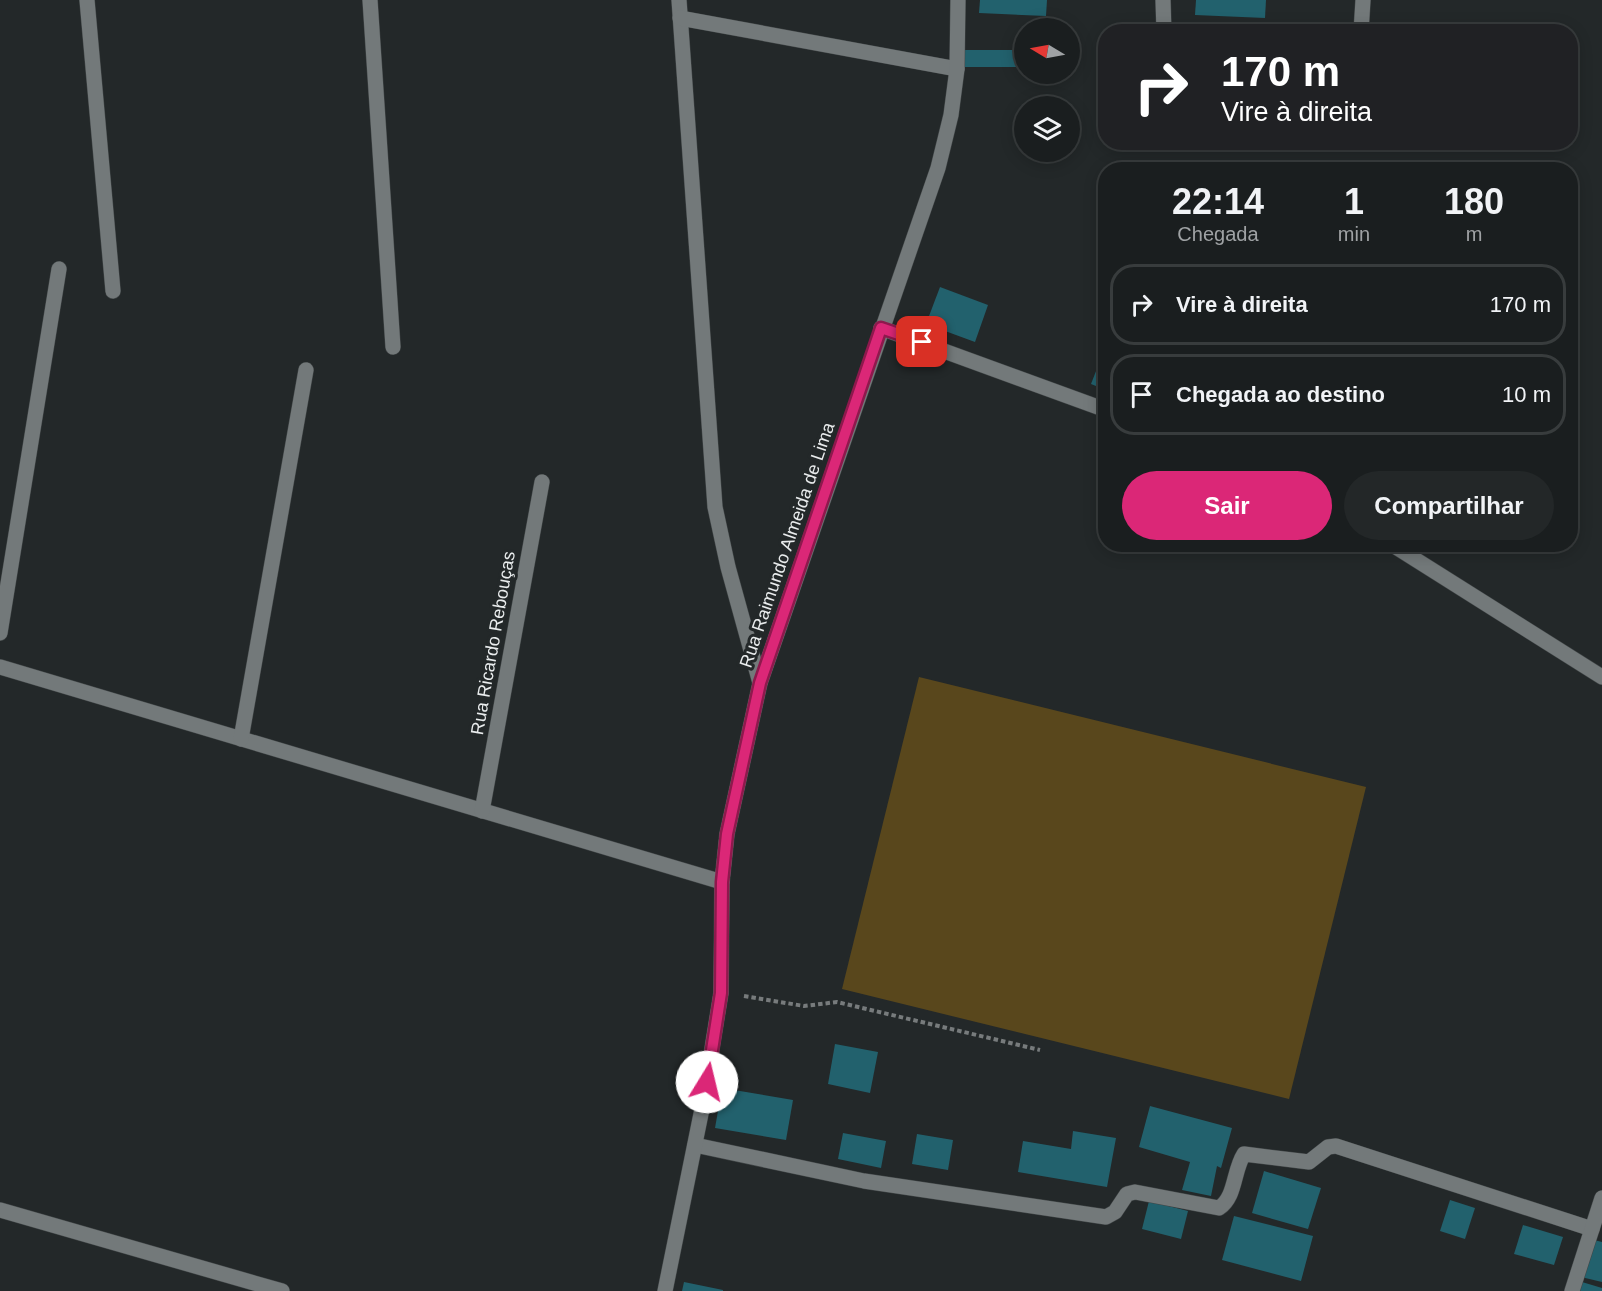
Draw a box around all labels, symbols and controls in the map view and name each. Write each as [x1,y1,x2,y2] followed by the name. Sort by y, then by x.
[1014,18,1080,84] north arrow
[1014,18,1080,162] map controls
[1122,48,1200,126] icon: right
[1221,48,1340,95] text: 170 m
[1014,96,1080,162] button: layers
[1221,97,1372,127] text: Vire à direita
[1172,181,1264,222] text: 22:14
[1344,181,1364,222] text: 1
[1444,181,1504,222] text: 180
[1177,223,1259,245] text: Chegada
[1338,223,1370,245] text: min
[1466,223,1482,245] text: m
[1125,288,1158,321] icon: right
[1176,292,1308,317] text: Vire à direita
[1490,292,1551,317] text: 170 m
[896,316,947,367] pin
[905,325,938,358] icon: arrive
[1125,378,1158,411] icon: arrive
[1176,382,1385,407] text: Chegada ao destino
[1502,382,1551,407] text: 10 m
[736,419,839,670] street label: Rua Raimundo Almeida de Lima
[1122,471,1332,540] button: Sair
[1344,471,1554,540] button: Compartilhar
[467,550,519,736] street label: Rua Ricardo Rebouças
[675,1050,739,1114] position arrow

